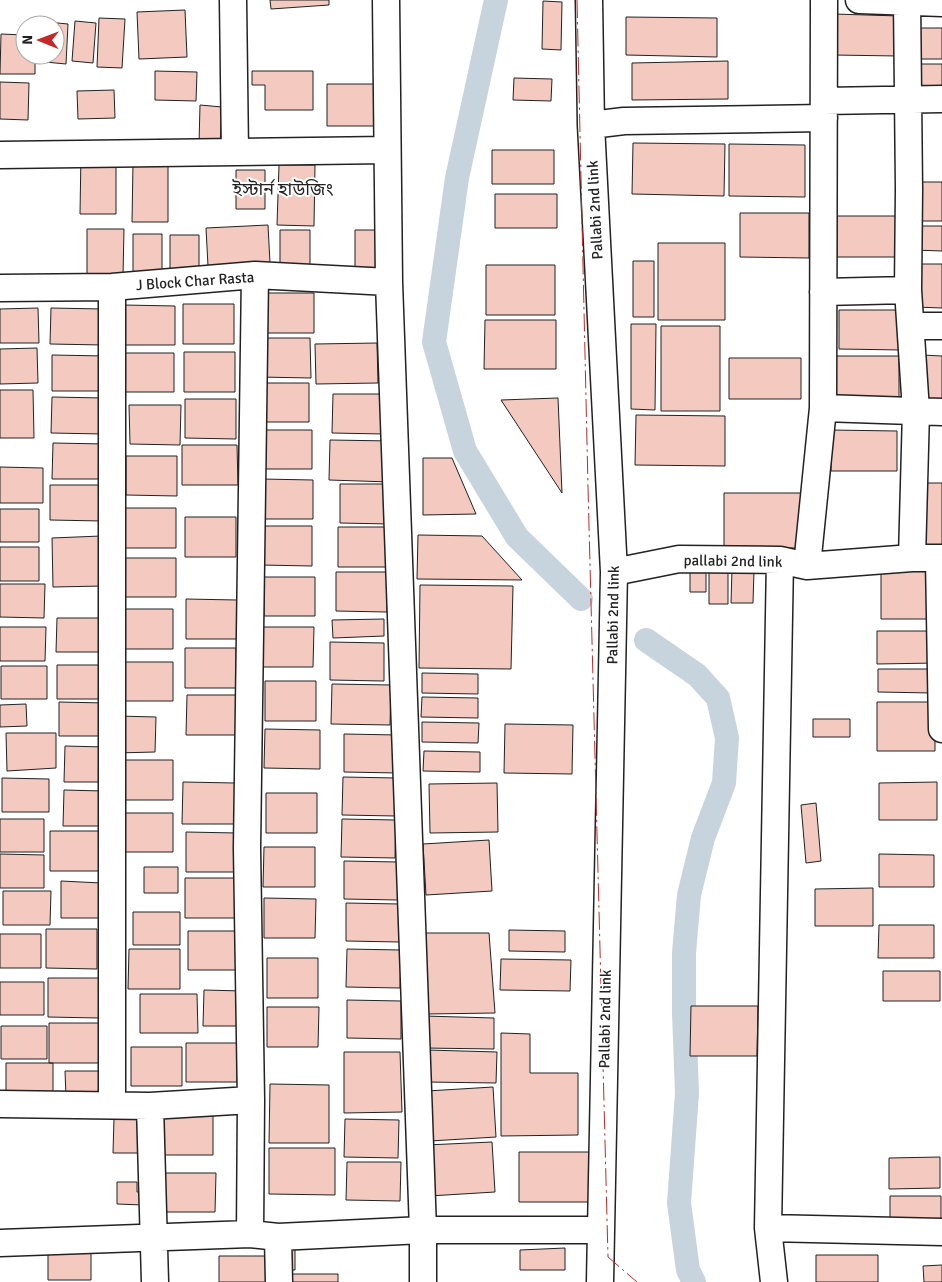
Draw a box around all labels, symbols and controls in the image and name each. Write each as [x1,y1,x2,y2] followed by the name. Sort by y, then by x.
[15,15,65,65] north arrow
[19,35,36,45] text: N
[583,160,607,260] street label: Pallabi 2nd link
[232,178,334,200] district label: ইস্টার্ন হাউজিং
[135,268,255,294] street label: J Block Char Rasta
[683,551,783,571] street label: pallabi 2nd link
[603,565,623,665] street label: Pallabi 2nd link
[595,969,615,1069] street label: Pallabi 2nd link

